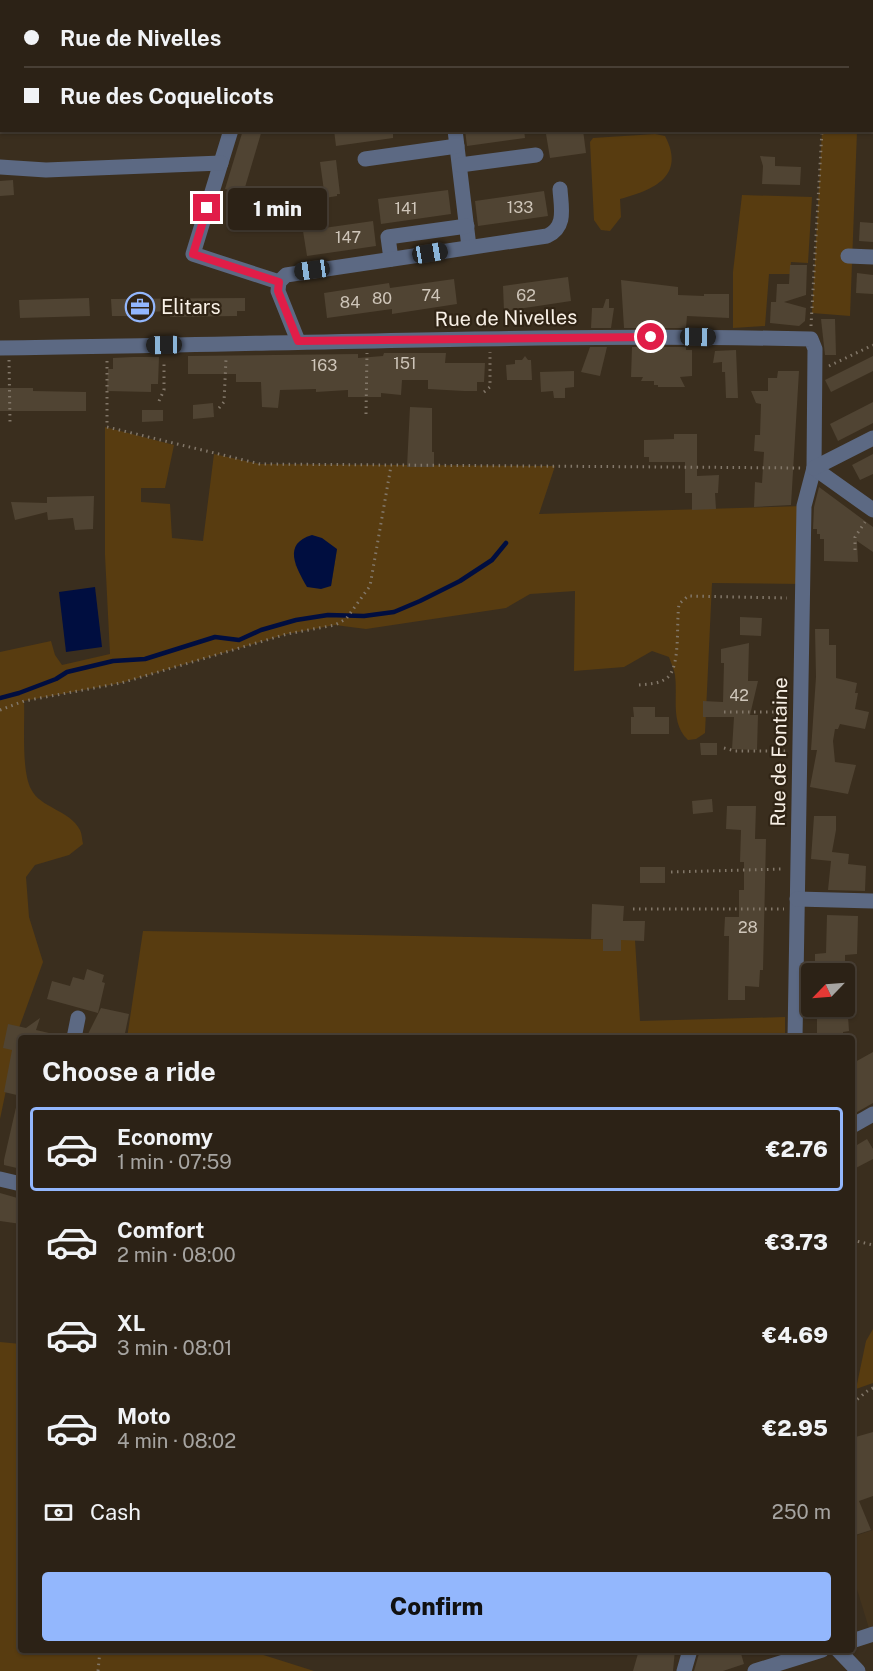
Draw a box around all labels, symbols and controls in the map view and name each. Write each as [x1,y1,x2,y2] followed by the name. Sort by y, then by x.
[60,25,221,51] text: Rue de Nivelles
[60,83,274,109] text: Rue des Coquelicots
[228,187,327,229] callout: 1 min
[193,194,220,221] route end
[253,197,302,221] text: 1 min
[507,198,533,217] house number: 133
[394,199,418,218] house number: 141
[335,228,361,247] house number: 147
[411,241,449,265] car
[293,259,331,281] car
[421,286,441,305] house number: 74
[516,286,536,305] house number: 62
[372,289,392,308] house number: 80
[124,291,156,323] office icon: Elitars
[340,293,360,312] house number: 84
[161,295,221,319] place label: Elitars
[434,305,578,331] street label: Rue de Nivelles
[637,323,664,350] route start
[680,328,716,346] car
[146,336,182,354] car
[393,354,417,373] house number: 151
[311,356,337,375] house number: 163
[766,677,792,827] street label: Rue de Fontaine
[729,686,749,705] house number: 42
[738,918,758,937] house number: 28
[801,963,855,1017] north arrow
[801,963,855,1017] map controls
[42,1055,216,1087] text: Choose a ride
[45,1122,99,1176] icon: car
[117,1124,213,1150] text: Economy
[766,1136,828,1162] text: €2.76
[117,1150,232,1174] text: 1 min · 07:59
[45,1215,99,1269] icon: car
[117,1217,204,1243] text: Comfort
[765,1229,828,1255] text: €3.73
[117,1243,236,1267] text: 2 min · 08:00
[45,1308,99,1362] icon: car
[117,1310,145,1336] text: XL
[762,1322,828,1348] text: €4.69
[117,1336,233,1360] text: 3 min · 08:01
[45,1401,99,1455] icon: car
[117,1403,171,1429] text: Moto
[762,1415,828,1441] text: €2.95
[117,1429,236,1453] text: 4 min · 08:02
[42,1496,75,1529] icon: cash
[90,1499,141,1525] text: Cash
[772,1500,831,1524] text: 250 m
[42,1572,831,1641] button: Confirm

